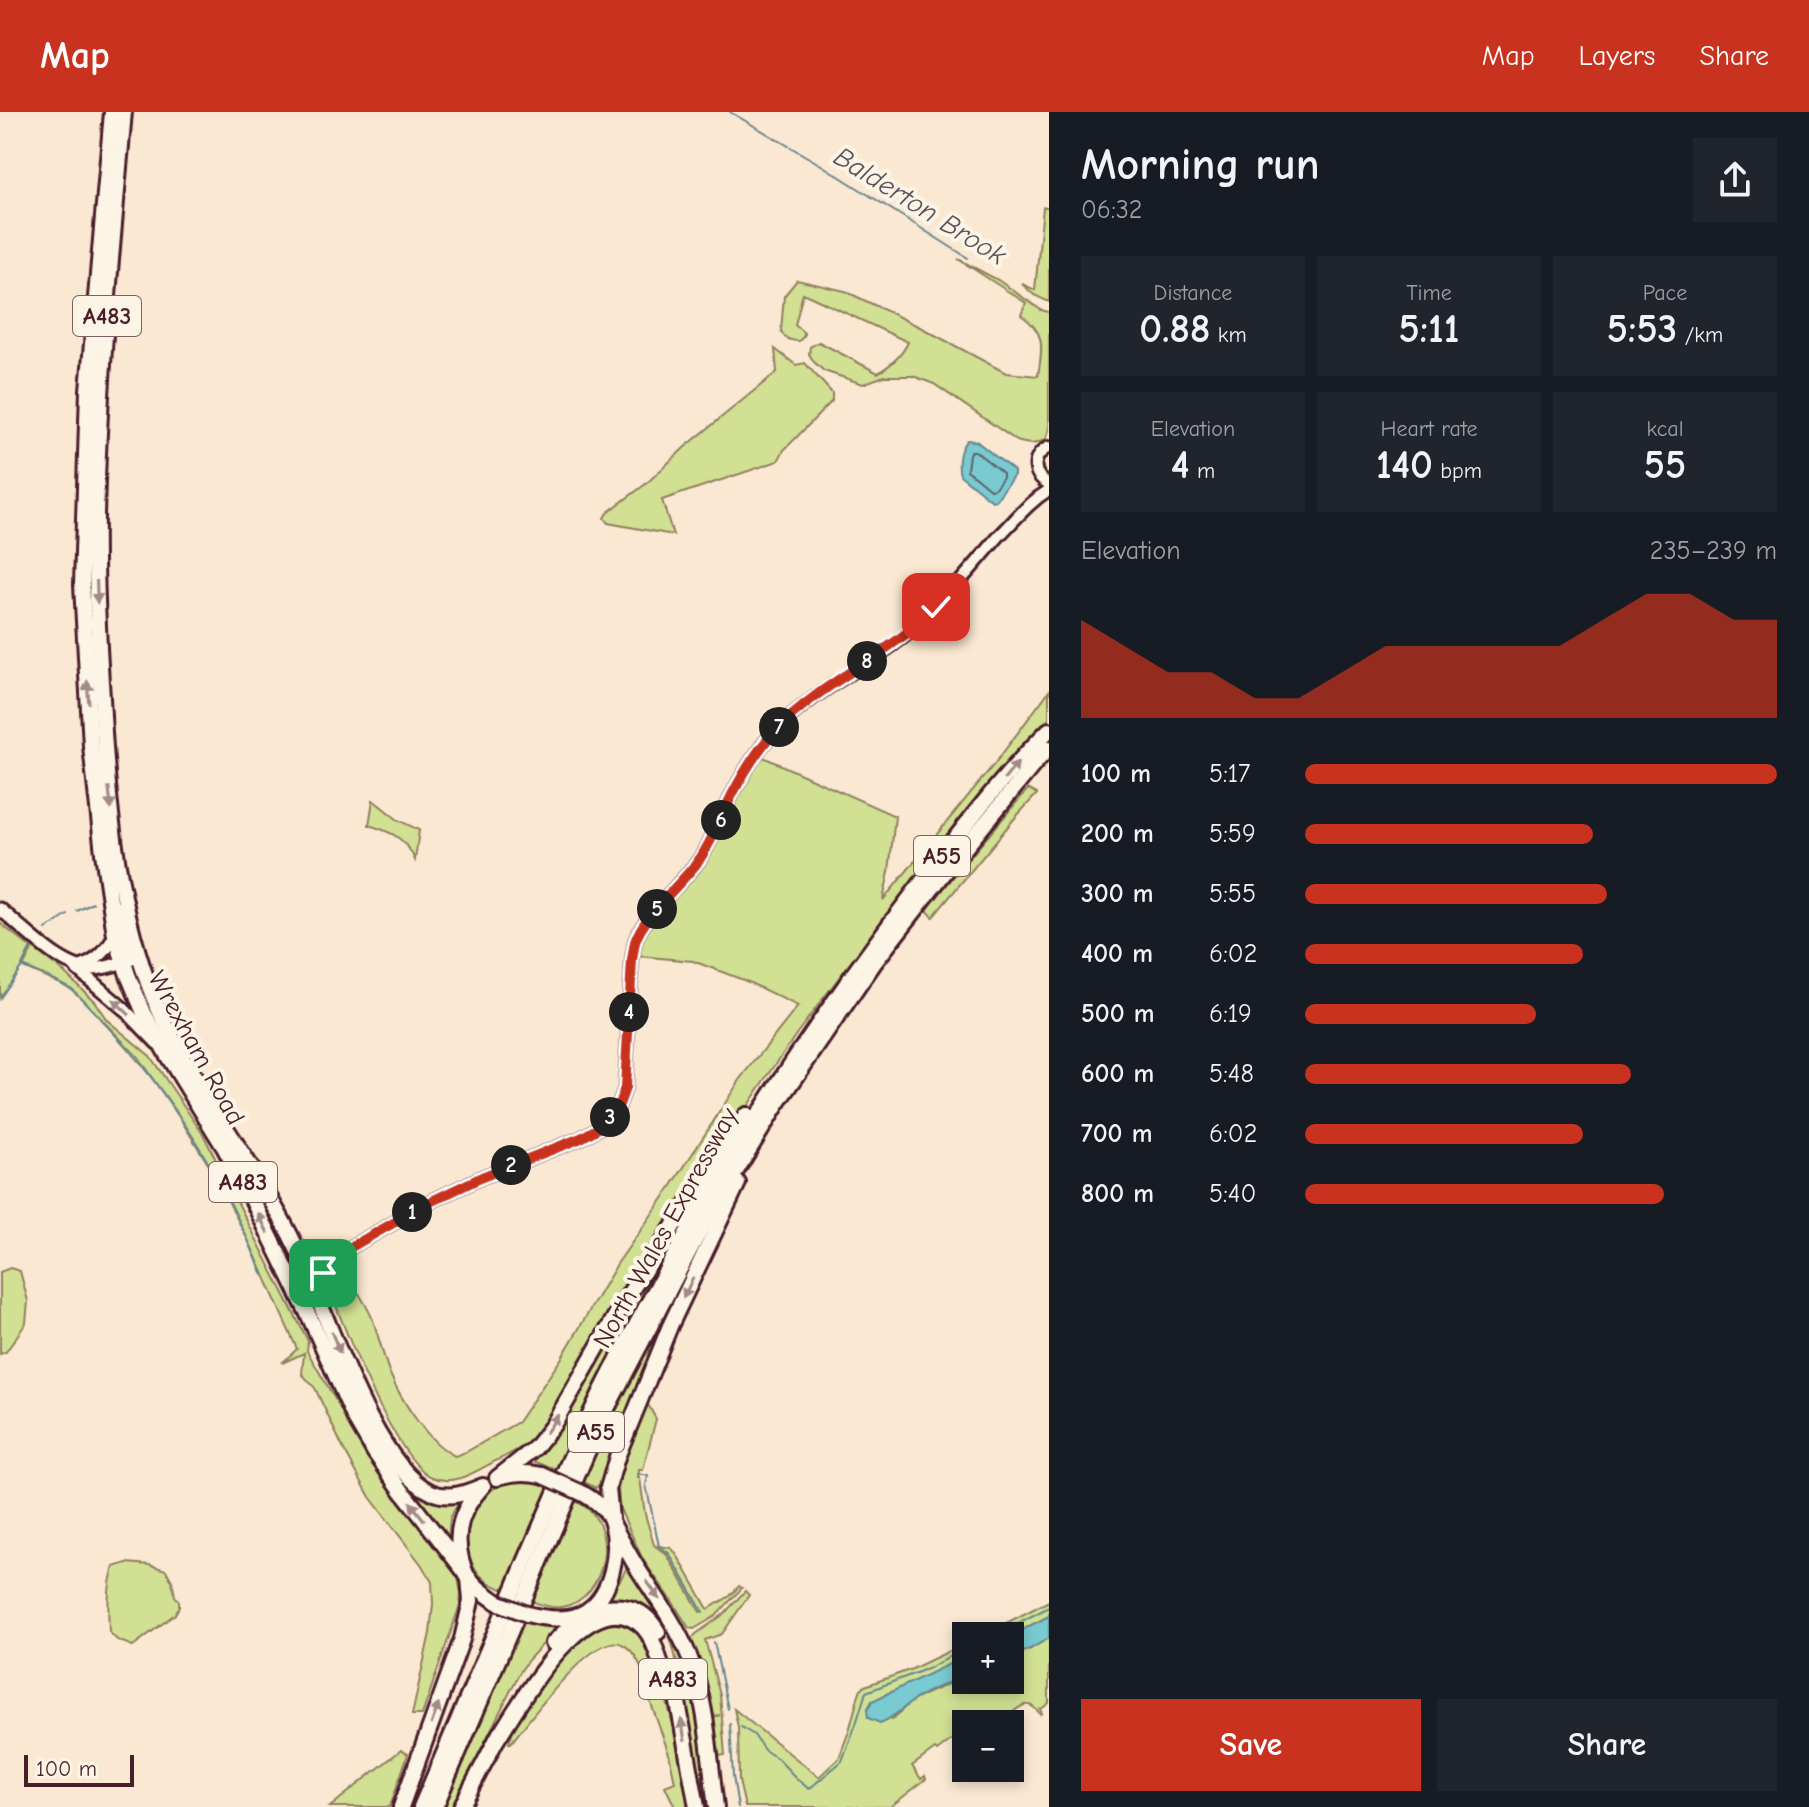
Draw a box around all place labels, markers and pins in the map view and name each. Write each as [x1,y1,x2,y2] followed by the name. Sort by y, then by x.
[902,573,970,641] pin
[847,641,887,681] pin: 8
[759,707,799,747] pin: 7
[701,800,741,840] pin: 6
[637,889,677,929] pin: 5
[609,992,649,1032] pin: 4
[590,1097,630,1137] pin: 3
[491,1145,531,1185] pin: 2
[392,1192,432,1232] pin: 1
[289,1239,357,1307] pin

